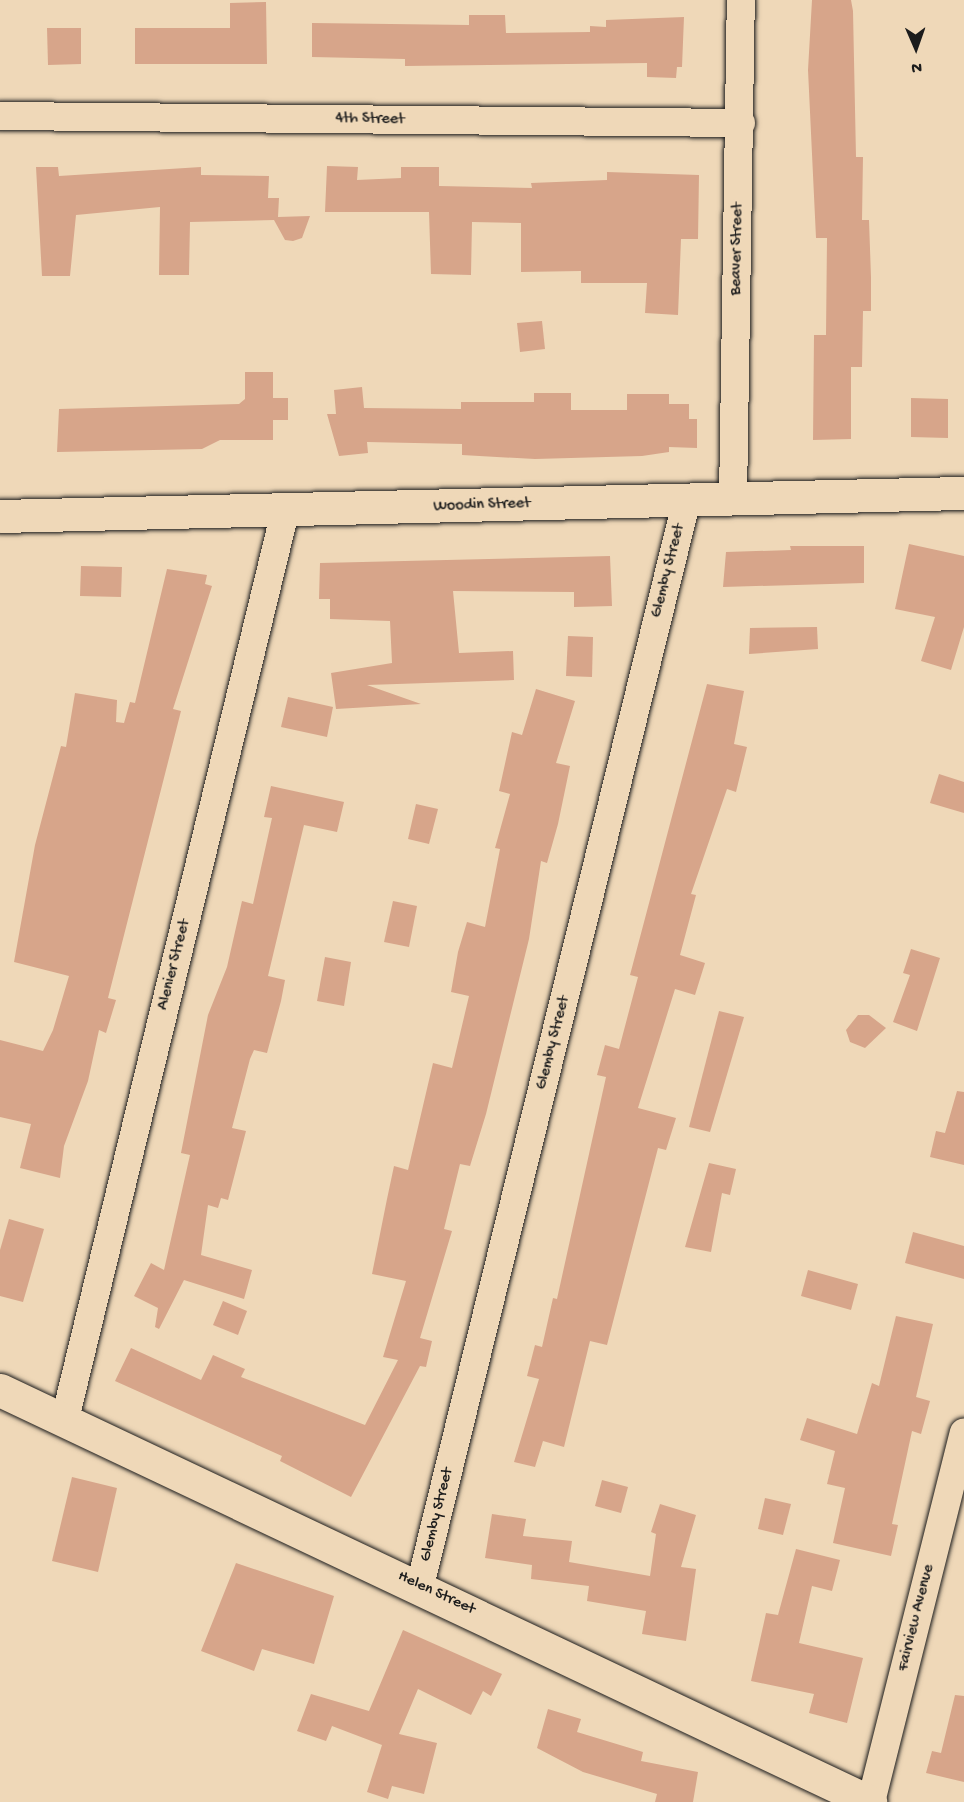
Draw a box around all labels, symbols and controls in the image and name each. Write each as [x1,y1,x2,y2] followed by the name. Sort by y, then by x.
[886,18,946,78] north arrow
[911,57,922,76] text: N
[335,110,405,130] street label: 4th Street
[728,202,748,296] street label: Beaver Street
[433,495,531,517] street label: Woodin Street
[648,522,690,620] street label: Glemby Street
[154,918,196,1012] street label: Alenier Street
[533,994,575,1092] street label: Glemby Street
[417,1466,459,1564] street label: Glemby Street
[894,1563,940,1673] street label: Fairview Avenue
[394,1568,478,1620] street label: Helen Street

